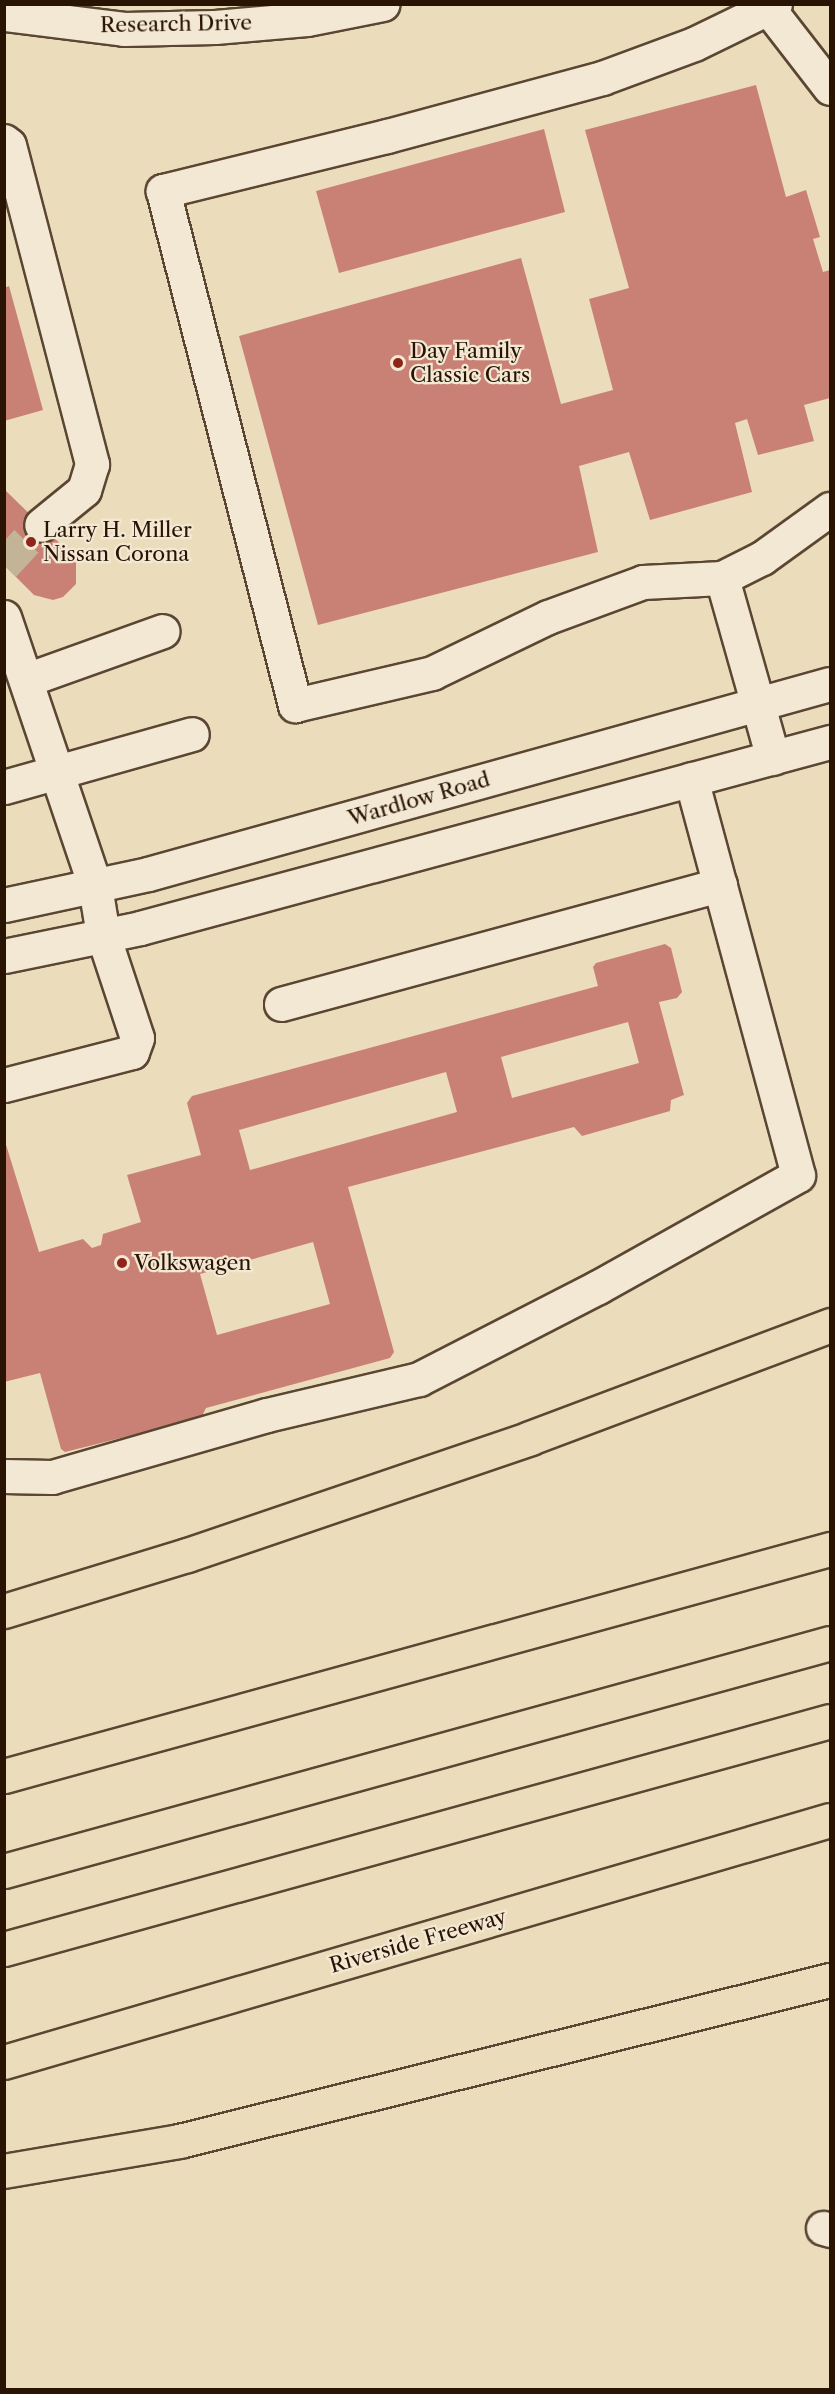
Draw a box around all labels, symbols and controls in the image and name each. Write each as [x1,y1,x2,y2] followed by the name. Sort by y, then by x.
[100,10,252,38] street label: Research Drive
[410,338,530,388] place label: Day Family Classic Cars
[391,356,405,370] marker: Day Family Classic Cars
[43,517,193,567] place label: Larry H. Miller Nissan Corona
[24,535,38,549] marker: Larry H. Miller Nissan Corona
[345,767,493,831] street label: Wardlow Road
[134,1250,251,1276] place label: Volkswagen
[115,1256,129,1270] marker: Volkswagen
[327,1904,509,1978] street label: Riverside Freeway

